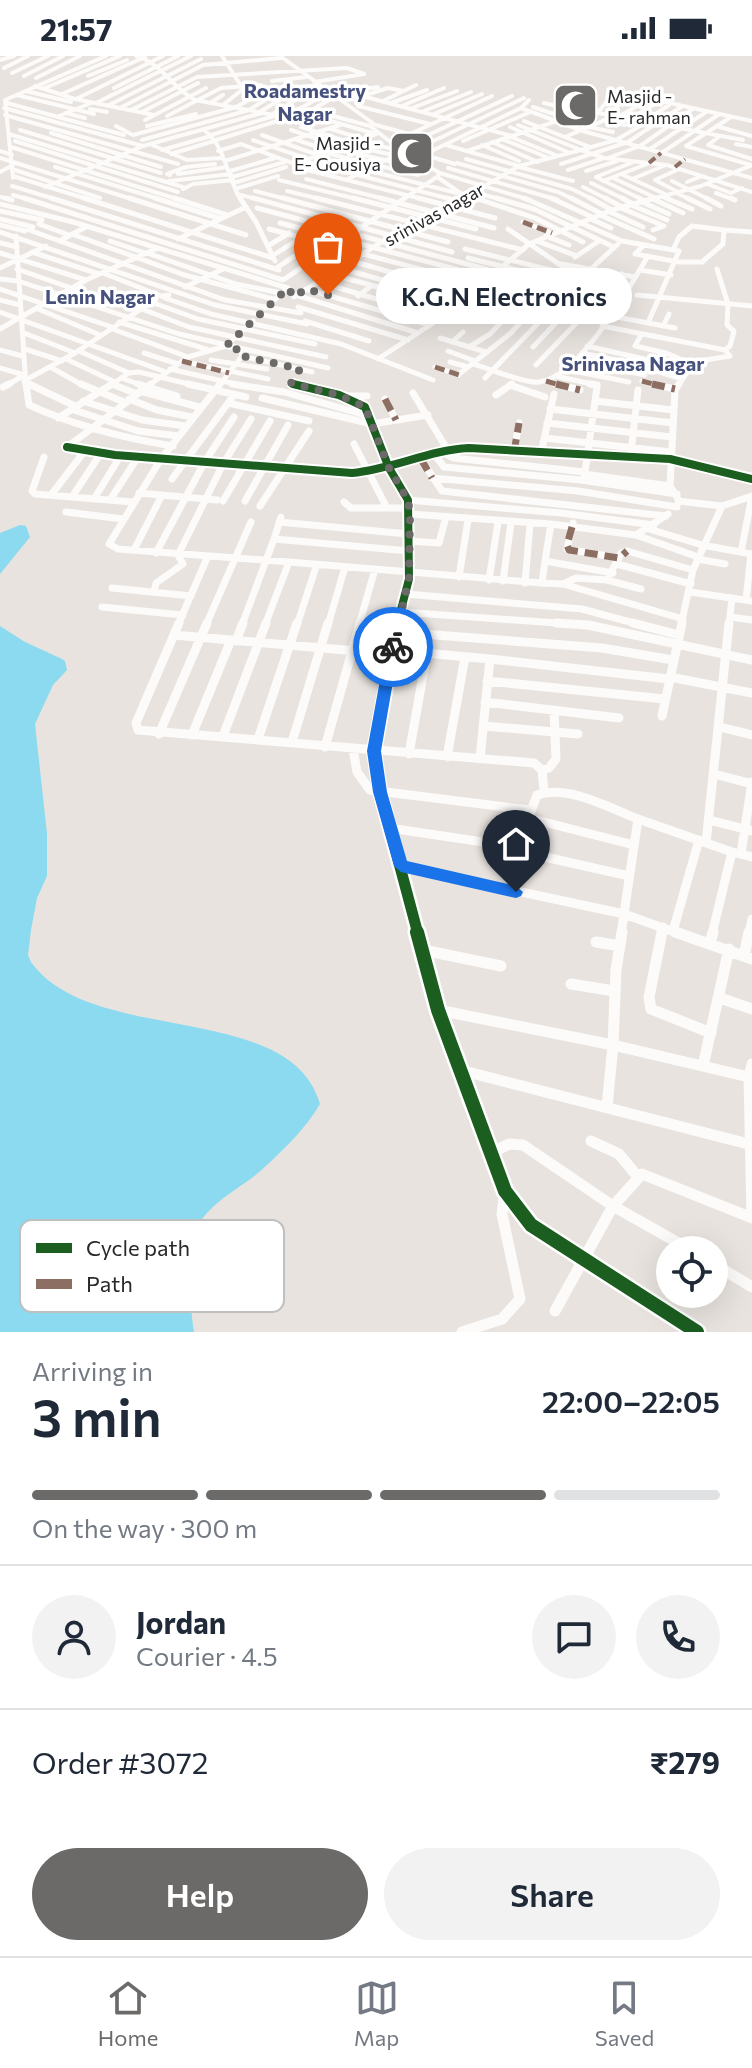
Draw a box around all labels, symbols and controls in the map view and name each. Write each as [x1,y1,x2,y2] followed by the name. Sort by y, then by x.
[40,10,113,47] text: 21:57
[244,78,366,125] district label: Roadamestry Nagar
[552,82,600,130] mosque icon: Masjid - E- rahman
[607,85,691,128] place label: Masjid - E- rahman
[388,129,436,177] mosque icon: Masjid - E- Gousiya
[294,132,381,175] place label: Masjid - E- Gousiya
[380,177,488,251] street label: srinivas nagar
[294,213,362,295] pin
[306,225,350,269] icon: bag
[376,267,632,323] callout: K.G.N Electronics
[401,280,607,311] text: K.G.N Electronics
[45,284,155,308] district label: Lenin Nagar
[561,351,705,375] district label: Srinivasa Nagar
[353,607,433,687] courier
[371,625,415,669] icon: bike
[482,810,550,892] pin
[494,822,538,866] icon: home
[20,1220,284,1312] legend
[86,1234,190,1261] text: Cycle path
[656,1236,728,1308] map controls
[656,1236,728,1308] button: locate
[86,1270,133,1297] text: Path
[32,1355,153,1386] text: Arriving in
[542,1382,720,1419] text: 22:00–22:05
[32,1384,161,1448] text: 3 min
[32,1512,257,1543] text: On the way · 300 m
[32,1595,116,1679] button: person
[532,1595,616,1679] button: chat
[636,1595,720,1679] button: phone
[136,1603,226,1640] text: Jordan
[136,1640,278,1671] text: Courier · 4.5
[32,1743,208,1780] text: Order #3072
[650,1743,720,1780] text: ₹279
[32,1848,368,1940] button: Help
[384,1848,720,1940] button: Share
[98,1976,158,2051] tab: Home
[354,1976,399,2051] tab: Map
[595,1976,654,2051] tab: Saved

